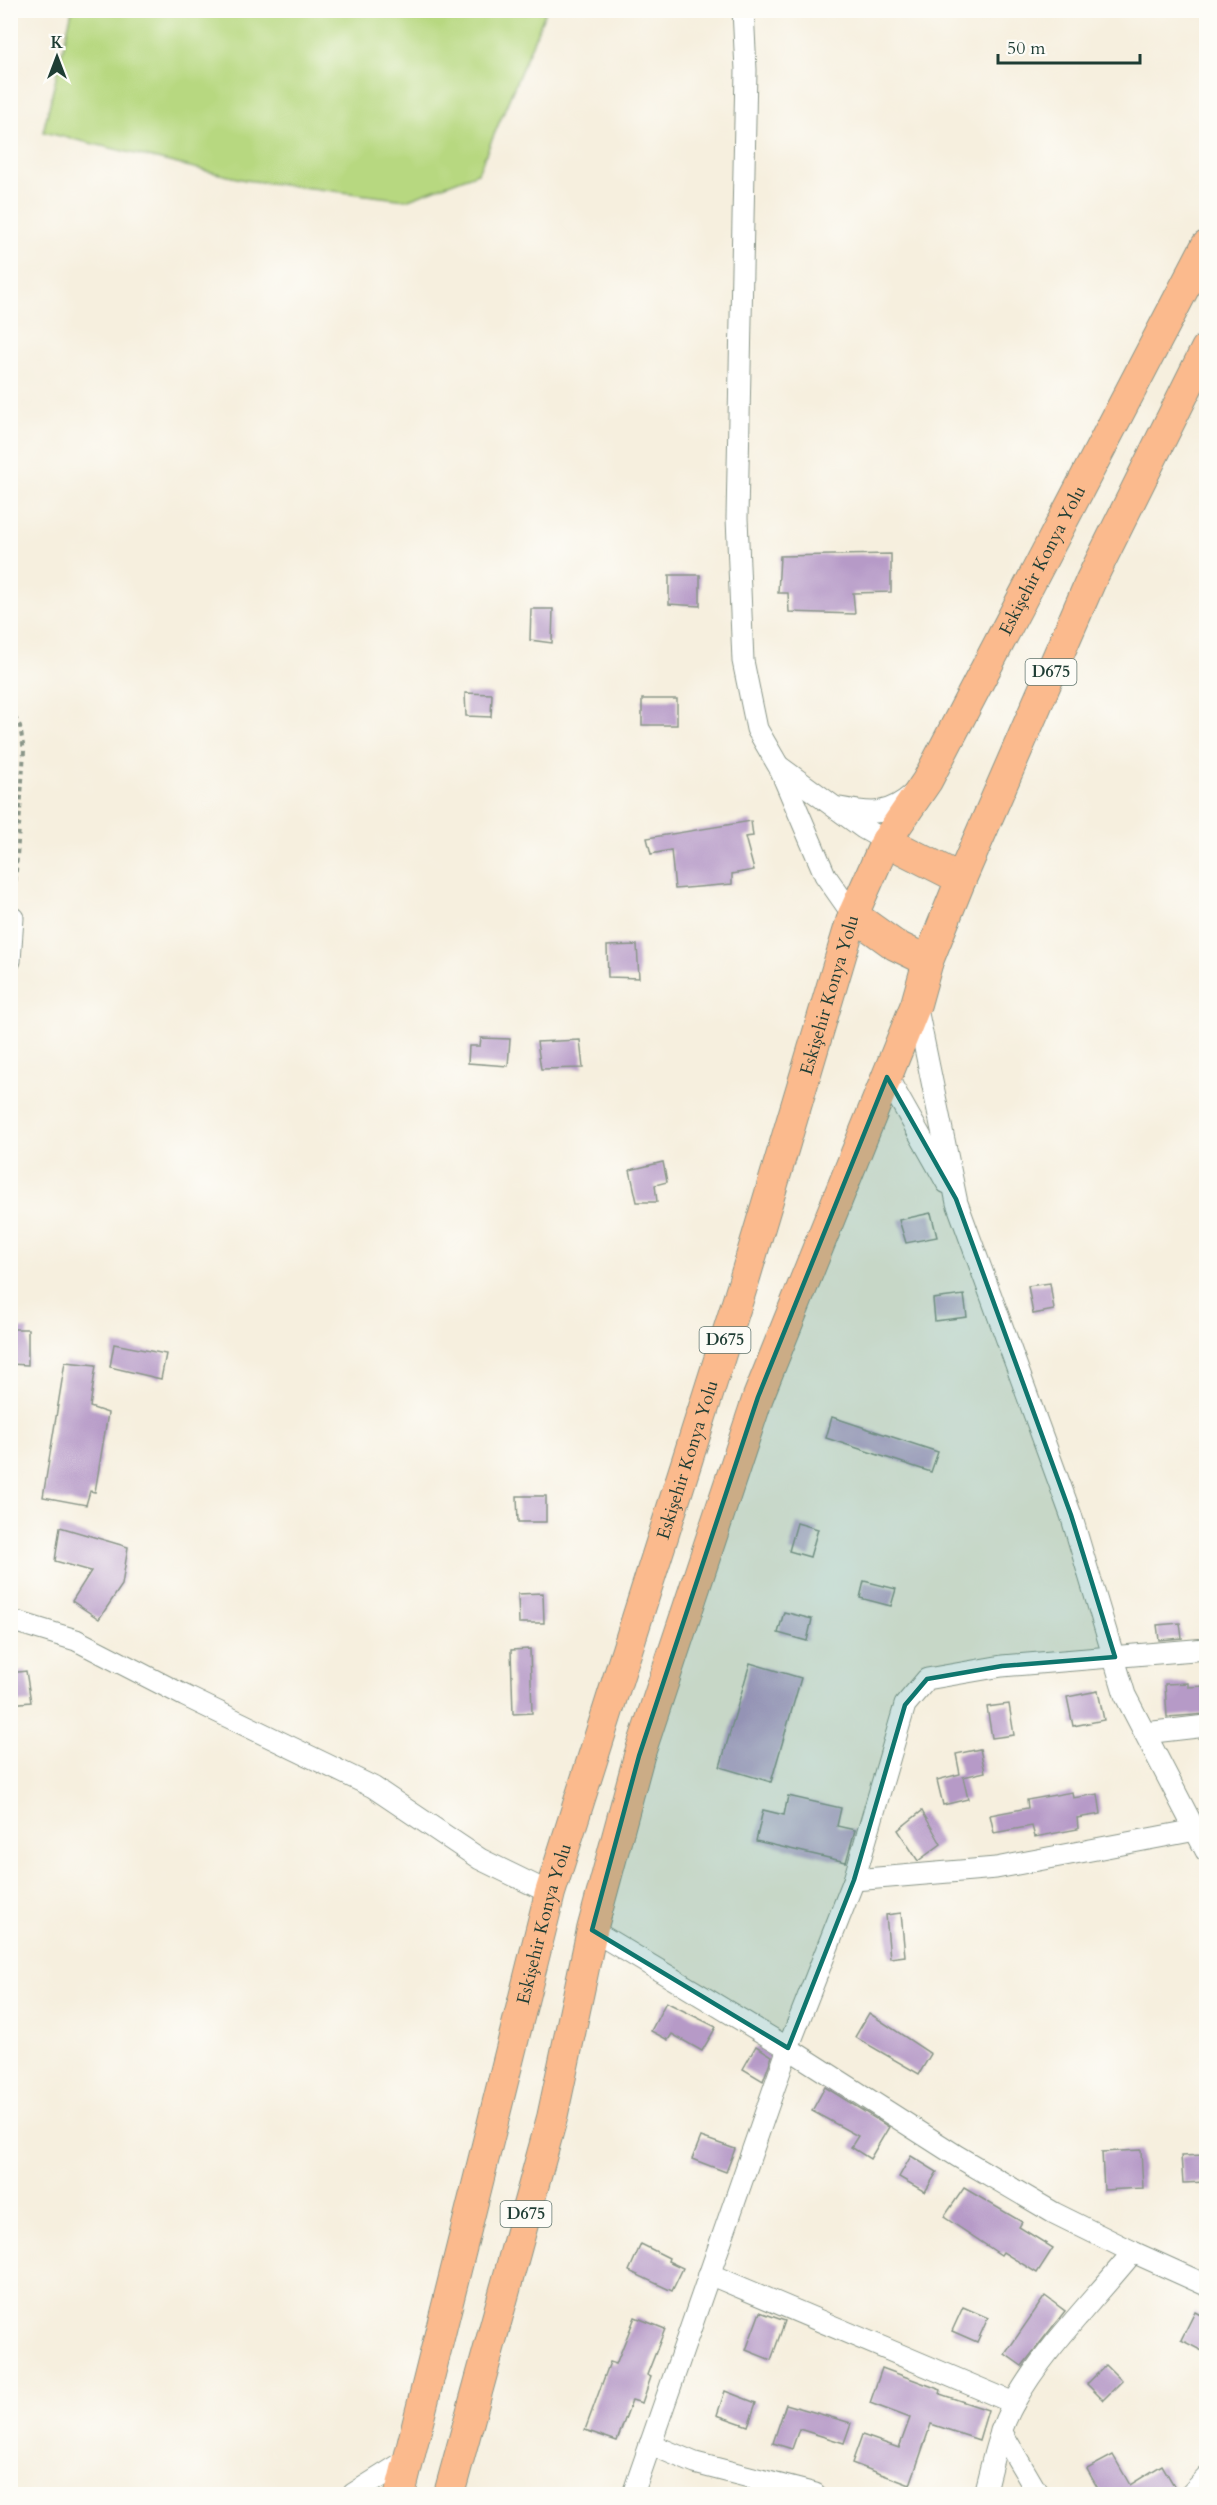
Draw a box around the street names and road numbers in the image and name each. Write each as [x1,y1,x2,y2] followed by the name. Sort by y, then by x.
[993,481,1092,639] street label: Eskişehir Konya Yolu
[1026,659,1076,685] road number: D675
[794,912,865,1078] street label: Eskişehir Konya Yolu
[700,1327,750,1353] road number: D675
[650,1377,724,1542] street label: Eskişehir Konya Yolu
[510,1840,577,2007] street label: Eskişehir Konya Yolu
[500,2201,552,2227] road number: D675

